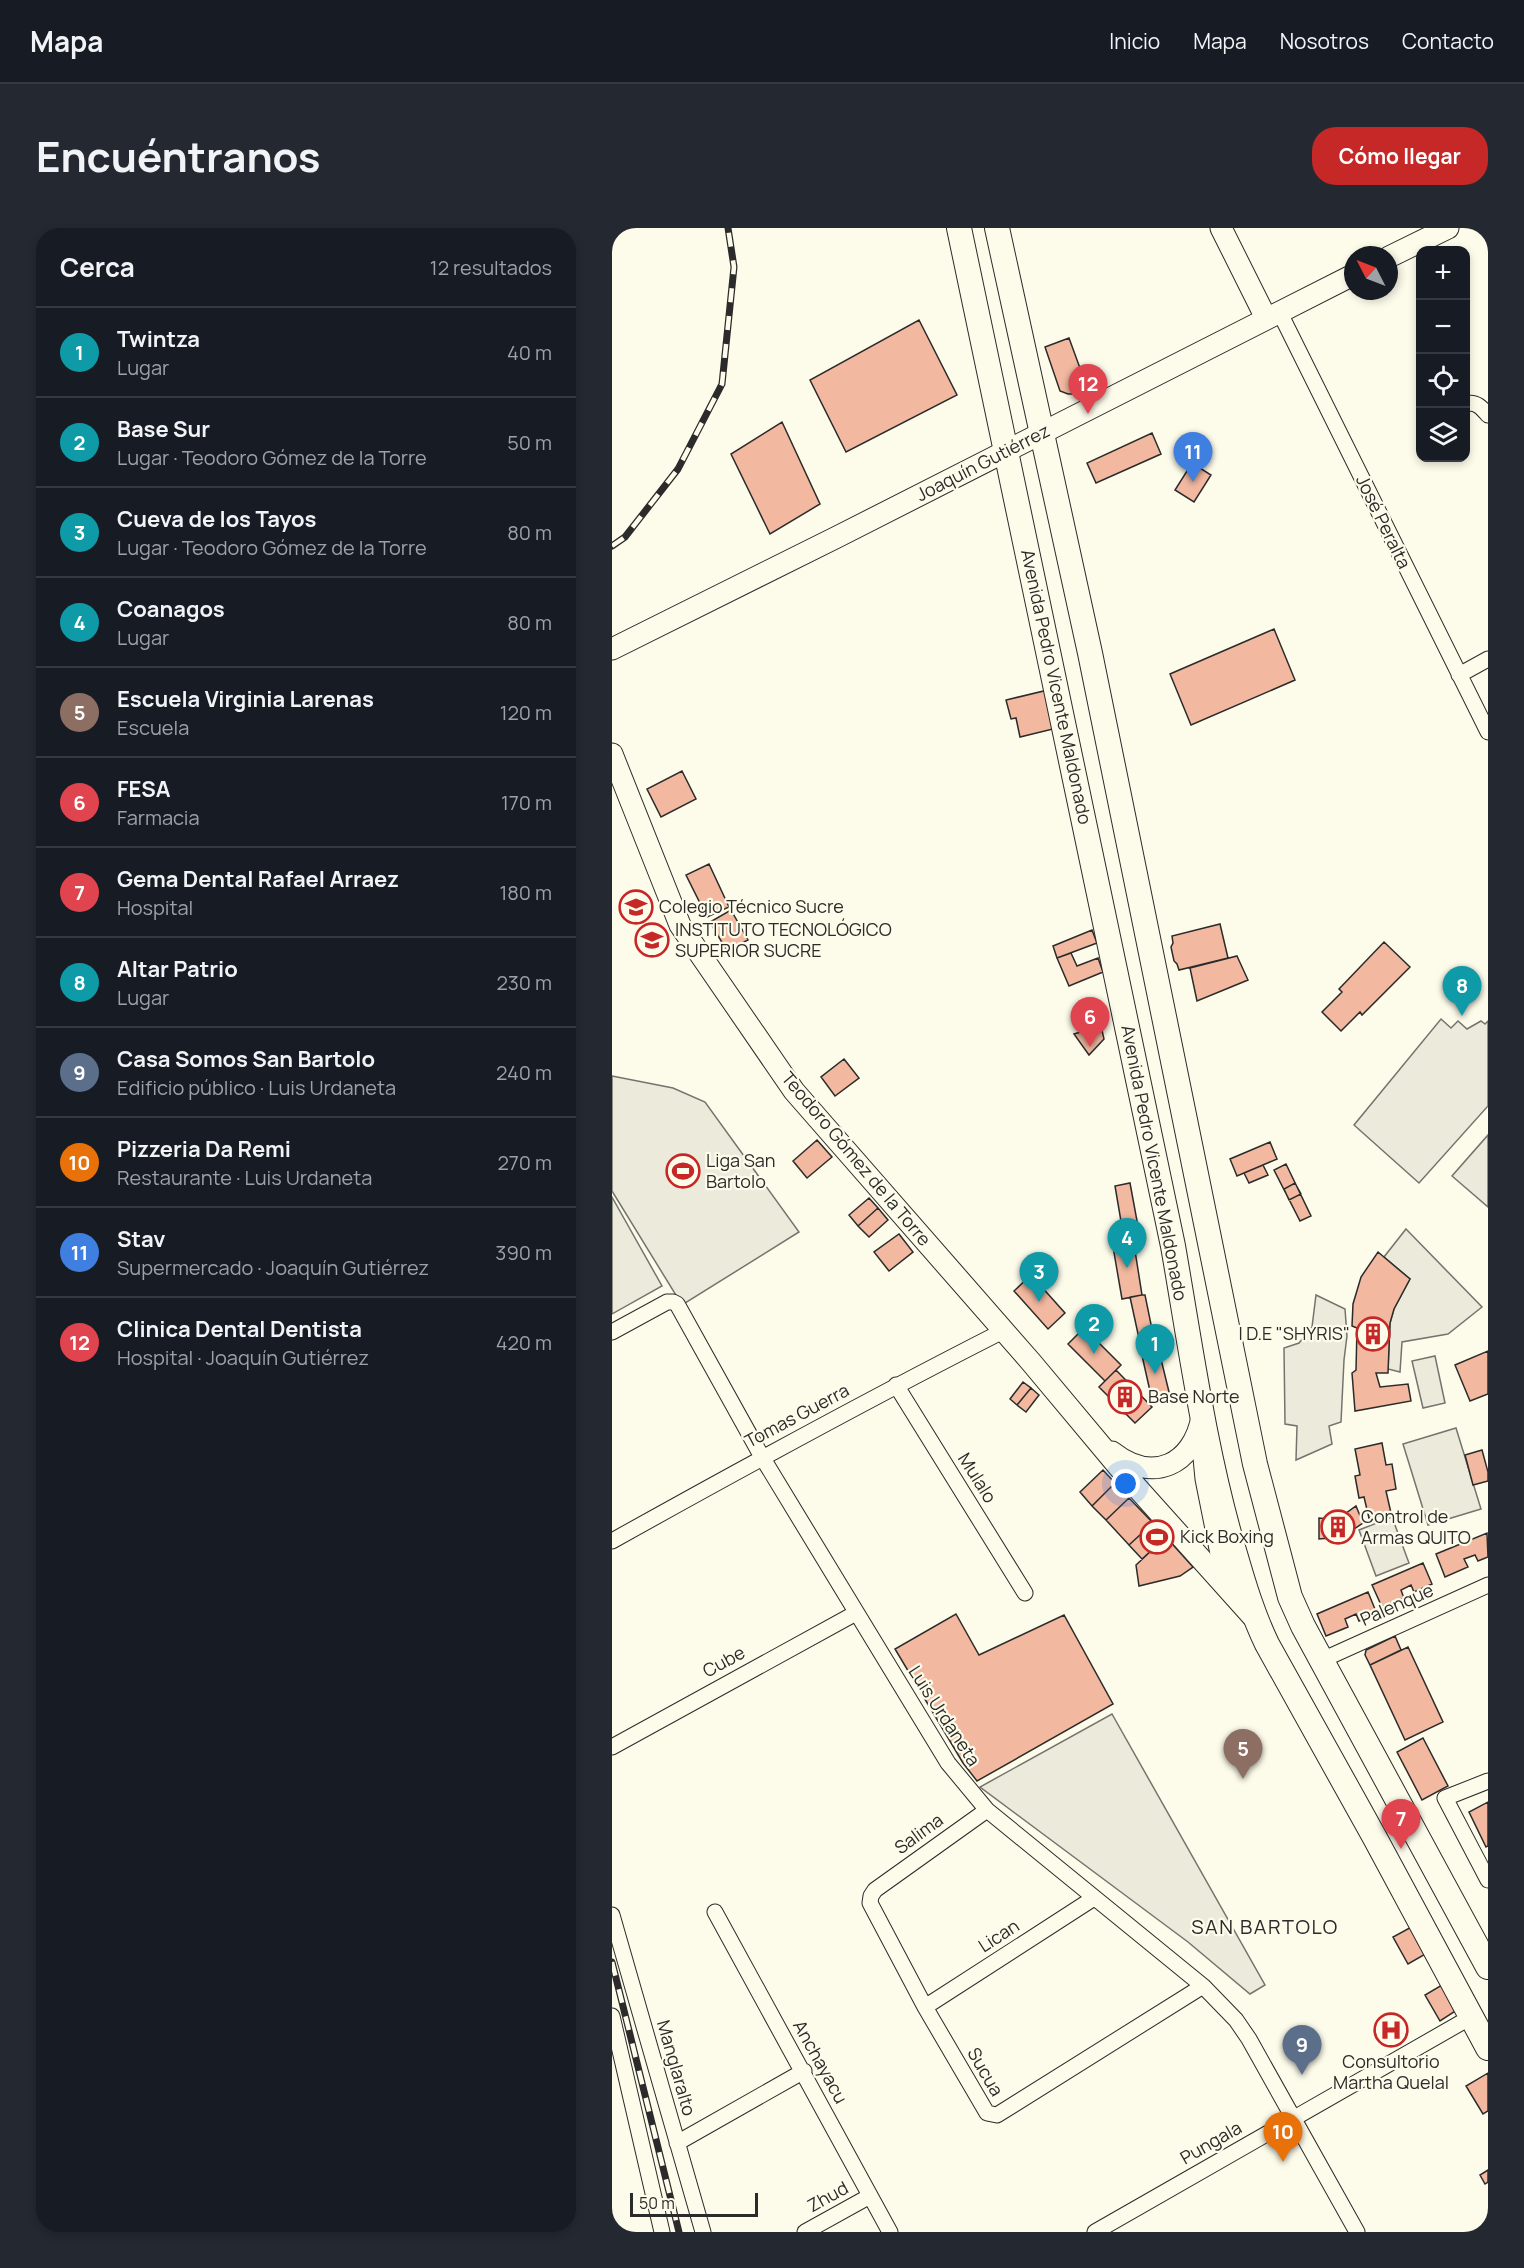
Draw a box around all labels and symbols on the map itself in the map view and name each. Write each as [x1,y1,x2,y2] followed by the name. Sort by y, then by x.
[1344,246,1398,300] north arrow
[1068,364,1108,414] pin: 12
[912,418,1053,506] street label: Joaquín Gutiérrez
[1174,432,1212,482] pin: 11
[1351,471,1417,572] street label: José Peralta
[1016,547,1098,826] street label: Avenida Pedro Vicente Maldonado
[618,889,654,925] school or university icon: Colegio Técnico Sucre
[659,894,844,918] place label: Colegio Técnico Sucre
[675,917,892,962] place label: INSTITUTO TECNOLÓGICO SUPERIOR SUCRE
[634,922,670,958] school or university icon: INSTITUTO TECNOLÓGICO SUPERIOR SUCRE
[1442,966,1482,1016] pin: 8
[1070,998,1110,1047] pin: 6
[1116,1023,1194,1303] street label: Avenida Pedro Vicente Maldonado
[777,1066,937,1250] street label: Teodoro Gómez de la Torre
[706,1148,775,1193] place label: Liga San Bartolo
[665,1153,701,1189] sports icon: Liga San Bartolo
[1108,1218,1146,1268] pin: 4
[1020,1252,1058,1302] pin: 3
[1074,1304,1114,1354] pin: 2
[1355,1316,1391,1352] building icon: I D.E "SHYRIS"
[1238,1321,1350,1345] place label: I D.E "SHYRIS"
[1136,1324,1174,1374] pin: 1
[740,1378,853,1453] street label: Tomas Guerra
[1107,1379,1143,1415] building icon: Base Norte
[1148,1384,1239,1408] place label: Base Norte
[953,1448,1003,1507] street label: Mulalo
[1111,1469,1140,1498] your location
[1361,1504,1471,1549] place label: Control de Armas QUITO
[1320,1509,1356,1545] building icon: Control de Armas QUITO
[1139,1519,1175,1555] sports icon: Kick Boxing
[1180,1524,1274,1548] place label: Kick Boxing
[1356,1577,1437,1631] street label: Palenque
[698,1640,749,1682] street label: Cube
[903,1661,986,1770] street label: Luis Urdaneta
[1224,1730,1262,1779] pin: 5
[1382,1800,1420,1849] pin: 7
[889,1807,948,1859] street label: Salima
[973,1913,1023,1957] street label: Lican
[1191,1913,1339,1940] district label: SAN BARTOLO
[1373,2012,1409,2048] hospital icon: Consultorio Martha Quelal
[788,2015,854,2108] street label: Anchayacu
[652,2017,702,2118] street label: Manglaralto
[1282,2026,1322,2075] pin: 9
[962,2043,1009,2100] street label: Sucua
[1333,2049,1449,2094] place label: Consultorio Martha Quelal
[1264,2112,1302,2162] pin: 10
[1175,2115,1246,2169] street label: Pungala
[803,2175,852,2217] street label: Zhud
[630,2190,758,2218] scale bar

